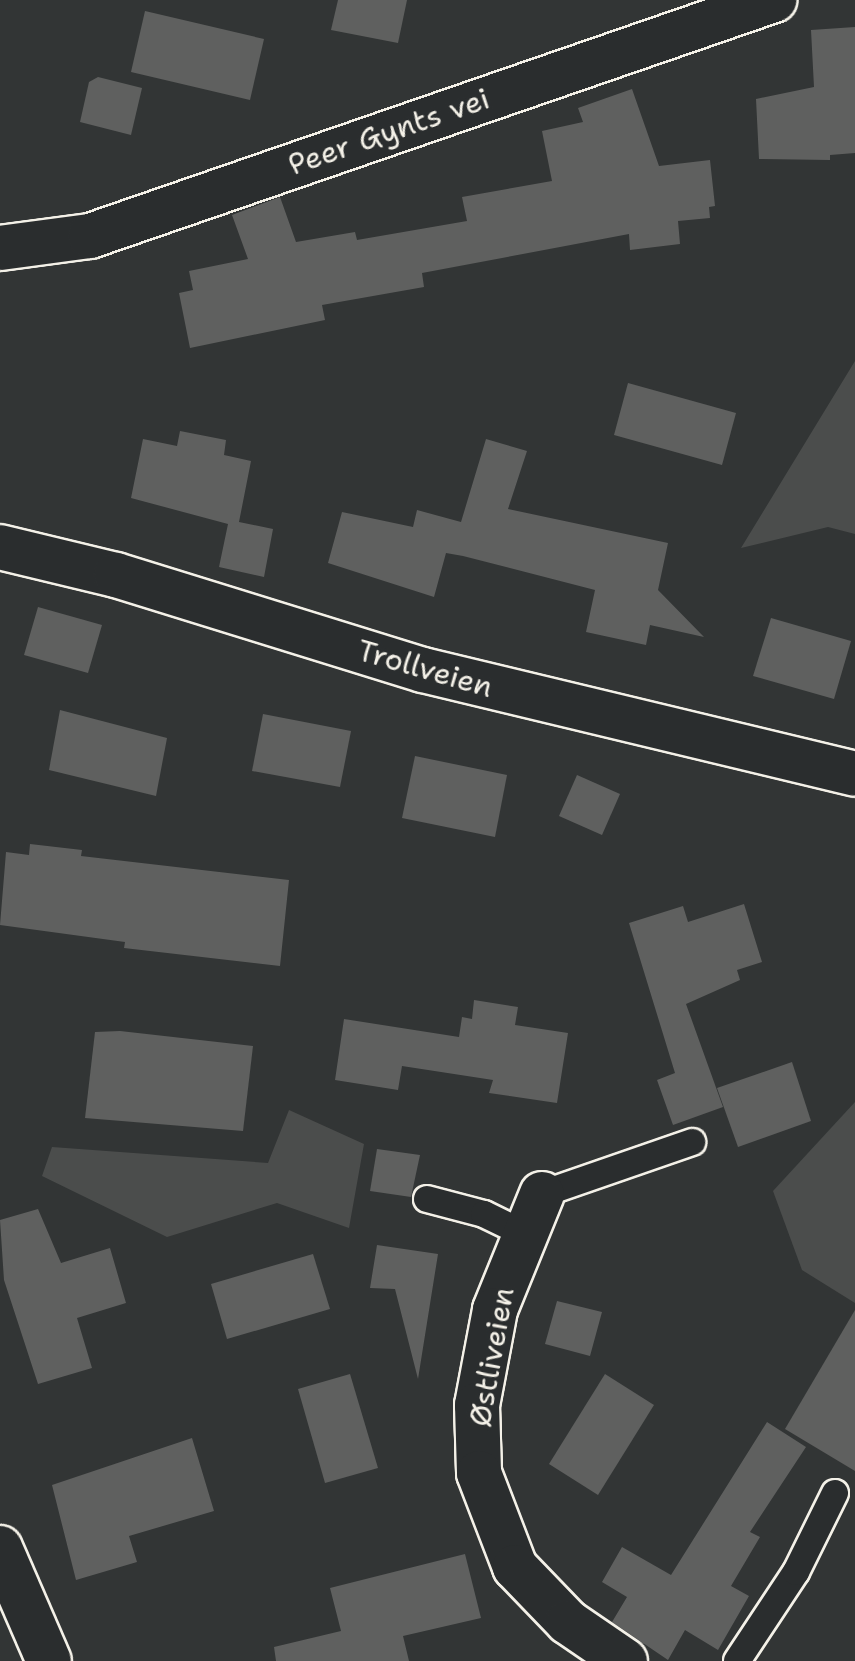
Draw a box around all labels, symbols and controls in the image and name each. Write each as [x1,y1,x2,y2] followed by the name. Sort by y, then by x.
[284,81,494,183] street label: Peer Gynts vei
[353,633,497,705] street label: Trollveien
[462,1284,522,1430] street label: Østliveien

